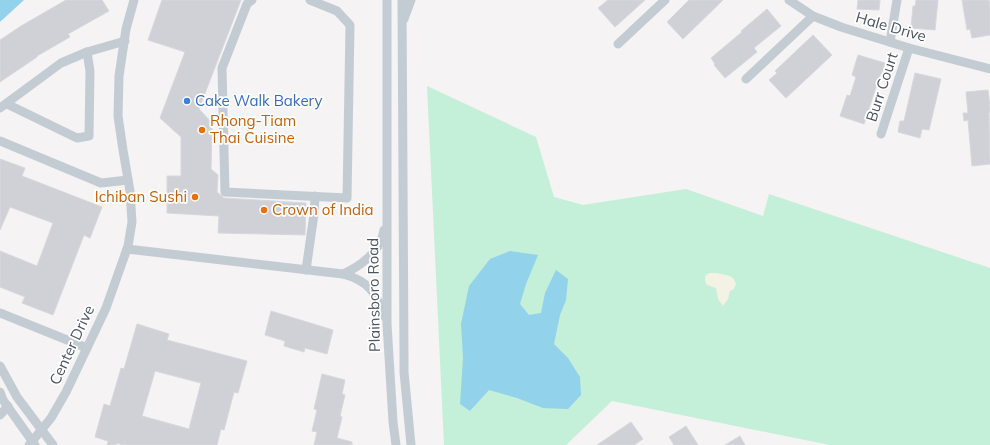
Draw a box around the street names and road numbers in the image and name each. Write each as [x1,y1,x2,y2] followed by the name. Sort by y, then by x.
[854,7,929,46] street label: Hale Drive
[861,50,902,124] street label: Burr Court
[363,238,384,352] street label: Plainsboro Road
[45,302,98,388] street label: Center Drive

